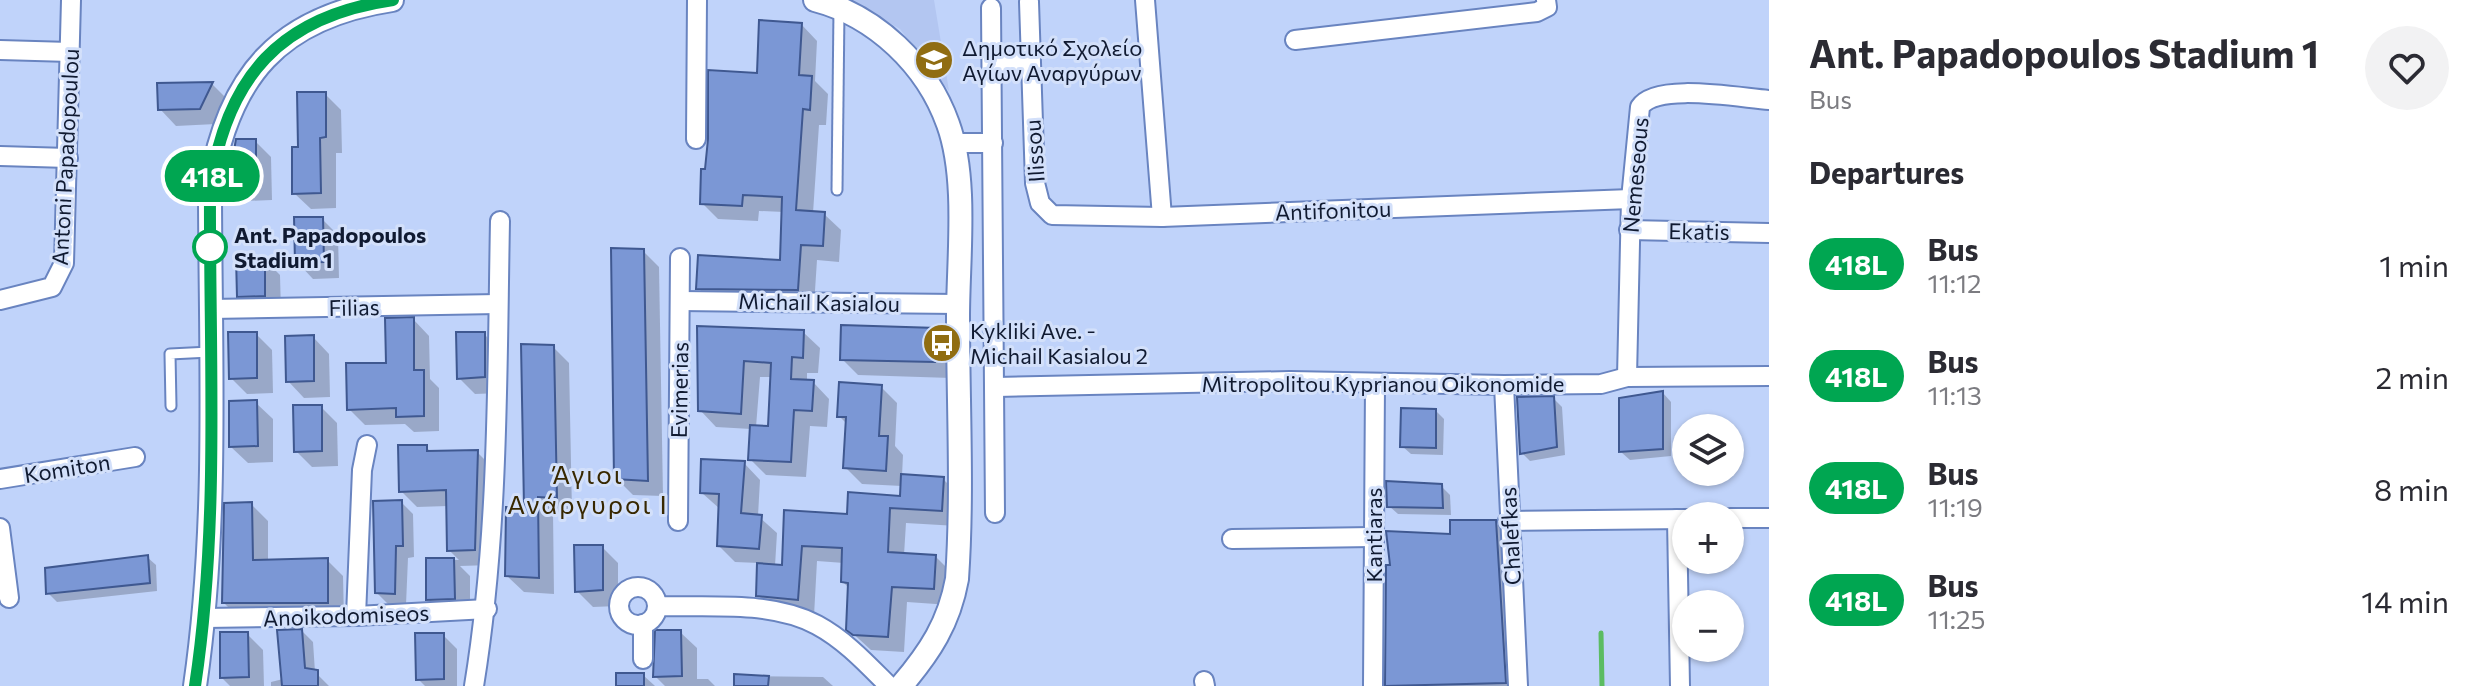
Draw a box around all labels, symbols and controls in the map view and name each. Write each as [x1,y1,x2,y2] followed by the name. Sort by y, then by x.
[2365,26,2449,110] button: heart
[1809,29,2319,76] text: Ant. Papadopoulos Stadium 1
[962,34,1142,86] place label: Δημοτικό Σχολείο Αγίων Αναργύρων
[913,39,955,81] school or university icon: Δημοτικό Σχολείο Αγίων Αναργύρων
[46,48,84,266] street label: Antoni Papadopoulou
[1809,83,1852,114] text: Bus
[1616,116,1654,234] street label: Nemeseous
[1018,119,1050,183] street label: Ilissou
[156,150,268,202] line badge: 418L
[1809,153,1964,190] text: Departures
[181,159,243,193] text: 418L
[1274,194,1392,226] street label: Antifonitou
[1668,217,1730,245] street label: Ekatis
[234,221,426,273] place label: Ant. Papadopoulos Stadium 1
[193,230,227,264] marker: Ant. Papadopoulos Stadium 1
[1928,230,1979,267] text: Bus
[2379,246,2449,283] text: 1 min
[1825,247,1888,281] text: 418L
[1928,267,1982,298] text: 11:12
[738,287,900,317] street label: Michaïl Kasialou
[328,293,380,321] street label: Filias
[970,317,1148,369] place label: Kykliki Ave. - Michail Kasialou 2
[921,322,963,364] bus stop icon: Kykliki Ave. - Michail Kasialou 2
[665,342,693,438] street label: Evimerias
[1928,342,1979,379] text: Bus
[2376,358,2449,395] text: 2 min
[1825,359,1888,393] text: 418L
[1202,370,1564,397] street label: Mitropolitou Kyprianou Oikonomide
[1928,379,1982,410] text: 11:13
[1672,414,1744,662] map controls
[1672,414,1744,486] button: layers
[22,448,112,488] street label: Komiton
[1928,454,1979,491] text: Bus
[507,458,669,519] district label: Άγιοι Ανάργυροι Ι
[2374,470,2449,507] text: 8 min
[1825,471,1888,505] text: 418L
[1494,486,1526,586] street label: Chalefkas
[1360,487,1387,583] street label: Kantiaras
[1928,491,1983,522] text: 11:19
[1672,502,1744,574] button: +
[1928,566,1979,603] text: Bus
[2361,582,2449,619] text: 14 min
[1825,583,1888,617] text: 418L
[1672,590,1744,662] button: −
[262,599,430,631] street label: Anoikodomiseos
[1928,603,1985,634] text: 11:25

